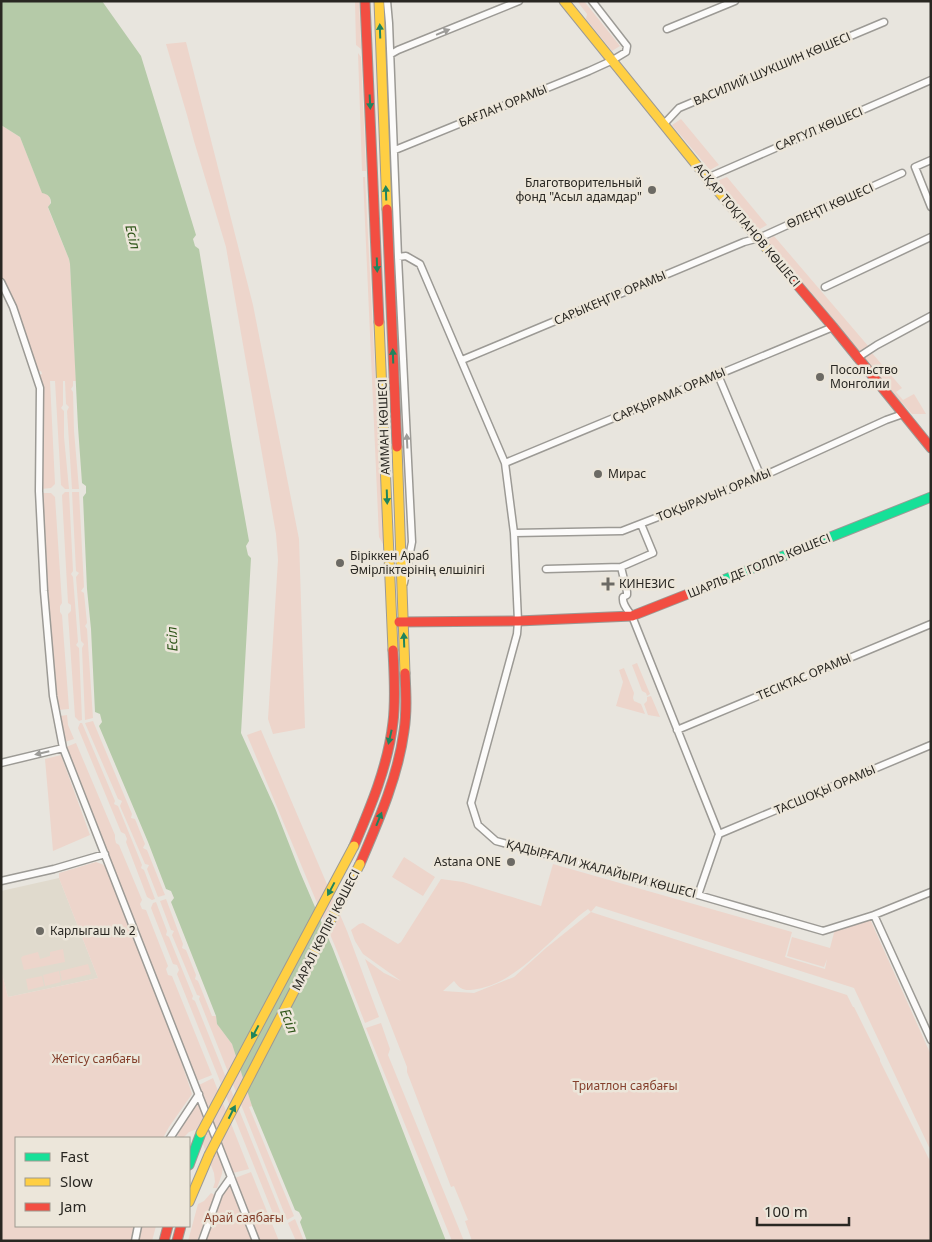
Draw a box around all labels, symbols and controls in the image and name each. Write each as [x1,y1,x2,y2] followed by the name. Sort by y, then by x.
[376,23,384,39] one-way arrow
[436,28,451,36] one-way arrow
[691,28,853,109] street label: ВАСИЛИЙ ШУКШИН КӨШЕСІ
[456,80,549,131] street label: БАҒЛАН ОРАМЫ
[366,95,374,111] one-way arrow
[772,102,865,155] street label: САРГҮЛ КӨШЕСІ
[690,159,804,290] street label: АСҚАР ТОҚПАНОВ КӨШЕСІ
[515,174,642,205] place label: Благотворительный фонд "Асыл адамдар"
[784,179,876,232] street label: ӨЛЕҢТІ КӨШЕСІ
[646,184,658,196] marker: Благотворительный фонд "Асыл адамдар"
[382,185,390,201] one-way arrow
[121,223,146,251] water label: Есіл
[373,257,381,273] one-way arrow
[551,266,669,329] street label: САРЫКЕҢГІР ОРАМЫ
[388,347,396,363] one-way arrow
[830,361,898,392] place label: Посольство Монголии
[610,363,728,426] street label: САРҚЫРАМА ОРАМЫ
[814,371,826,383] marker: Посольство Монголии
[373,379,394,475] street label: АММАН КӨШЕСІ
[403,433,411,449] one-way arrow
[654,464,774,525] street label: ТОҚЫРАУЫН ОРАМЫ
[608,465,646,482] place label: Мирас
[592,468,604,480] marker: Мирас
[383,489,391,505] one-way arrow
[685,529,833,602] street label: ШАРЛЬ ДЕ ГОЛЛЬ КӨШЕСІ
[350,547,485,578] place label: Біріккен Араб Әмірліктерінің елшілігі
[334,557,346,569] marker: Біріккен Араб Әмірліктерінің елшілігі
[619,575,675,592] place label: КИНЕЗИС
[601,577,615,591] marker: КИНЕЗИС
[162,626,181,652] water label: Есіл
[400,632,408,648] one-way arrow
[754,649,853,704] street label: ТЕСІКТАС ОРАМЫ
[386,730,394,745] one-way arrow
[34,749,49,757] one-way arrow
[772,761,878,819] street label: ТАСШОҚЫ ОРАМЫ
[375,811,383,826] one-way arrow
[504,835,698,902] street label: ҚАДЫРҒАЛИ ЖАЛАЙЫРИ КӨШЕСІ
[434,853,501,870] place label: Astana ONE
[505,856,517,868] marker: Astana ONE
[288,866,364,993] street label: МАРАЛ КӨПІРІ КӨШЕСІ
[327,881,335,896] one-way arrow
[50,922,136,939] place label: Карлыгаш № 2
[34,925,46,937] marker: Карлыгаш № 2
[276,1006,303,1036] water label: Есіл
[251,1025,259,1040] one-way arrow
[52,1050,140,1067] park label: Жетісу саябағы
[572,1077,678,1094] park label: Триатлон саябағы
[228,1105,236,1119] one-way arrow
[15,1137,190,1227] legend
[60,1146,89,1166] text: Fast
[60,1171,93,1191] text: Slow
[757,1194,850,1226] scale bar
[58,1196,87,1216] text: Jam
[764,1201,808,1221] text: 100 m
[204,1209,284,1226] park label: Арай саябағы

